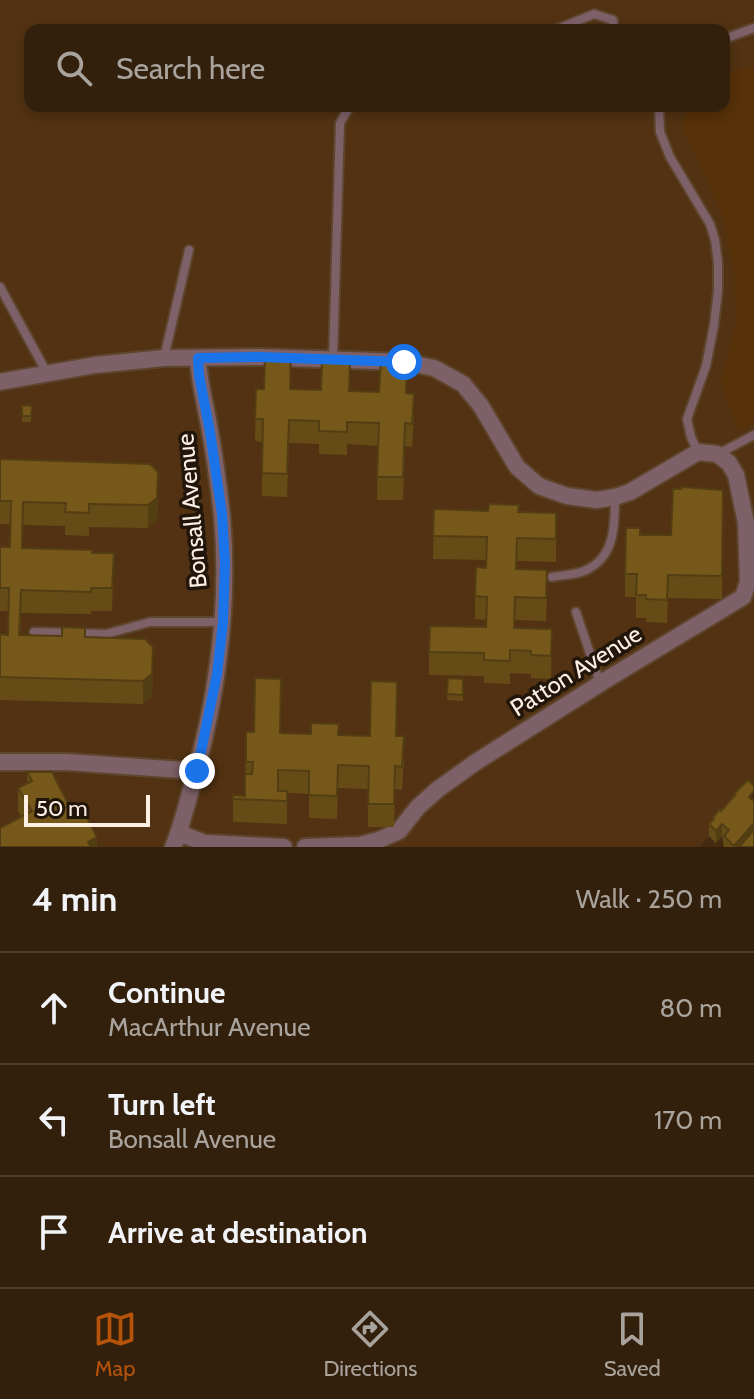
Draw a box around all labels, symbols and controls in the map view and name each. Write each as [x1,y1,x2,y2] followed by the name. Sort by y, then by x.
[24,24,730,112] search box
[52,46,96,90] icon: search
[116,50,265,87] text: Search here
[386,344,422,380] route start
[170,432,213,590] street label: Bonsall Avenue
[505,619,647,722] street label: Patton Avenue
[179,753,215,789] route end
[24,791,150,827] scale bar
[36,795,88,822] text: 50 m
[32,878,117,920] text: 4 min
[576,883,722,915] text: Walk · 250 m
[108,974,225,1011] text: Continue
[32,986,76,1030] icon: ahead
[659,992,722,1024] text: 80 m
[108,1011,310,1043] text: MacArthur Avenue
[108,1086,216,1123] text: Turn left
[32,1098,76,1142] icon: left
[654,1104,722,1136] text: 170 m
[108,1123,276,1155] text: Bonsall Avenue
[32,1210,76,1254] icon: arrive
[108,1214,368,1251] text: Arrive at destination
[93,1307,137,1382] tab: Map
[323,1307,417,1382] tab: Directions
[604,1307,661,1382] tab: Saved

